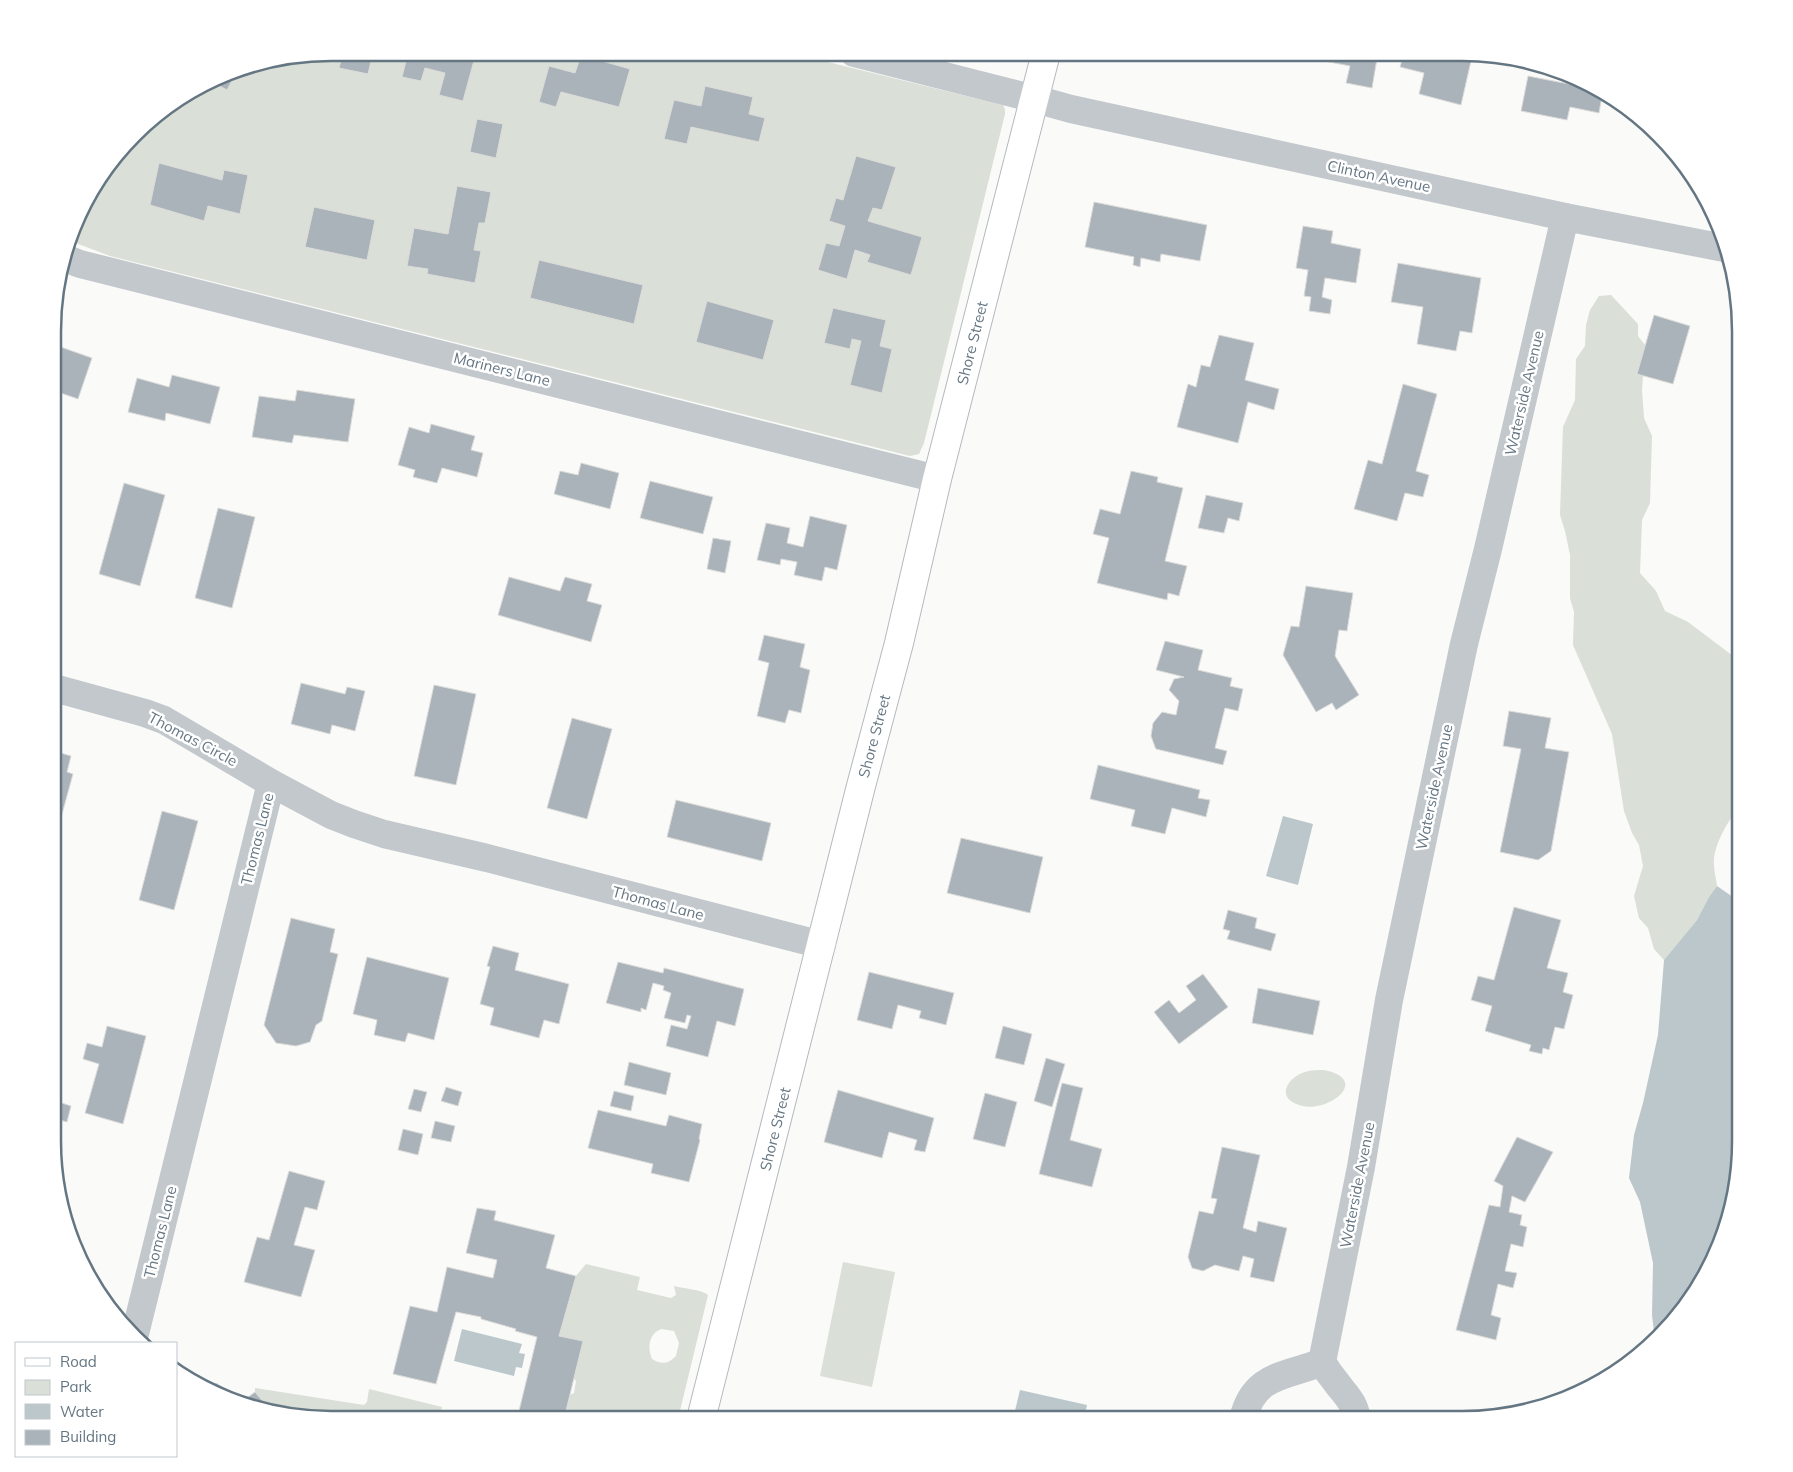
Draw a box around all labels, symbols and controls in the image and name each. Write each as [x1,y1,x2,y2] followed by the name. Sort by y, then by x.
[1326,156,1432,196] street label: Clinton Avenue
[952,299,992,387] street label: Shore Street
[1500,329,1548,457] street label: Waterside Avenue
[452,348,552,390] street label: Mariners Lane
[854,692,894,780] street label: Shore Street
[145,708,241,770] street label: Thomas Circle
[1411,722,1457,852] street label: Waterside Avenue
[236,791,278,887] street label: Thomas Lane
[610,882,706,924] street label: Thomas Lane
[755,1085,795,1173] street label: Shore Street
[1335,1120,1379,1250] street label: Waterside Avenue
[139,1184,181,1280] street label: Thomas Lane
[15,1342,178,1457] legend
[60,1352,97,1371] text: Road
[60,1377,92,1396] text: Park
[60,1402,104,1421] text: Water
[60,1427,116,1446] text: Building

